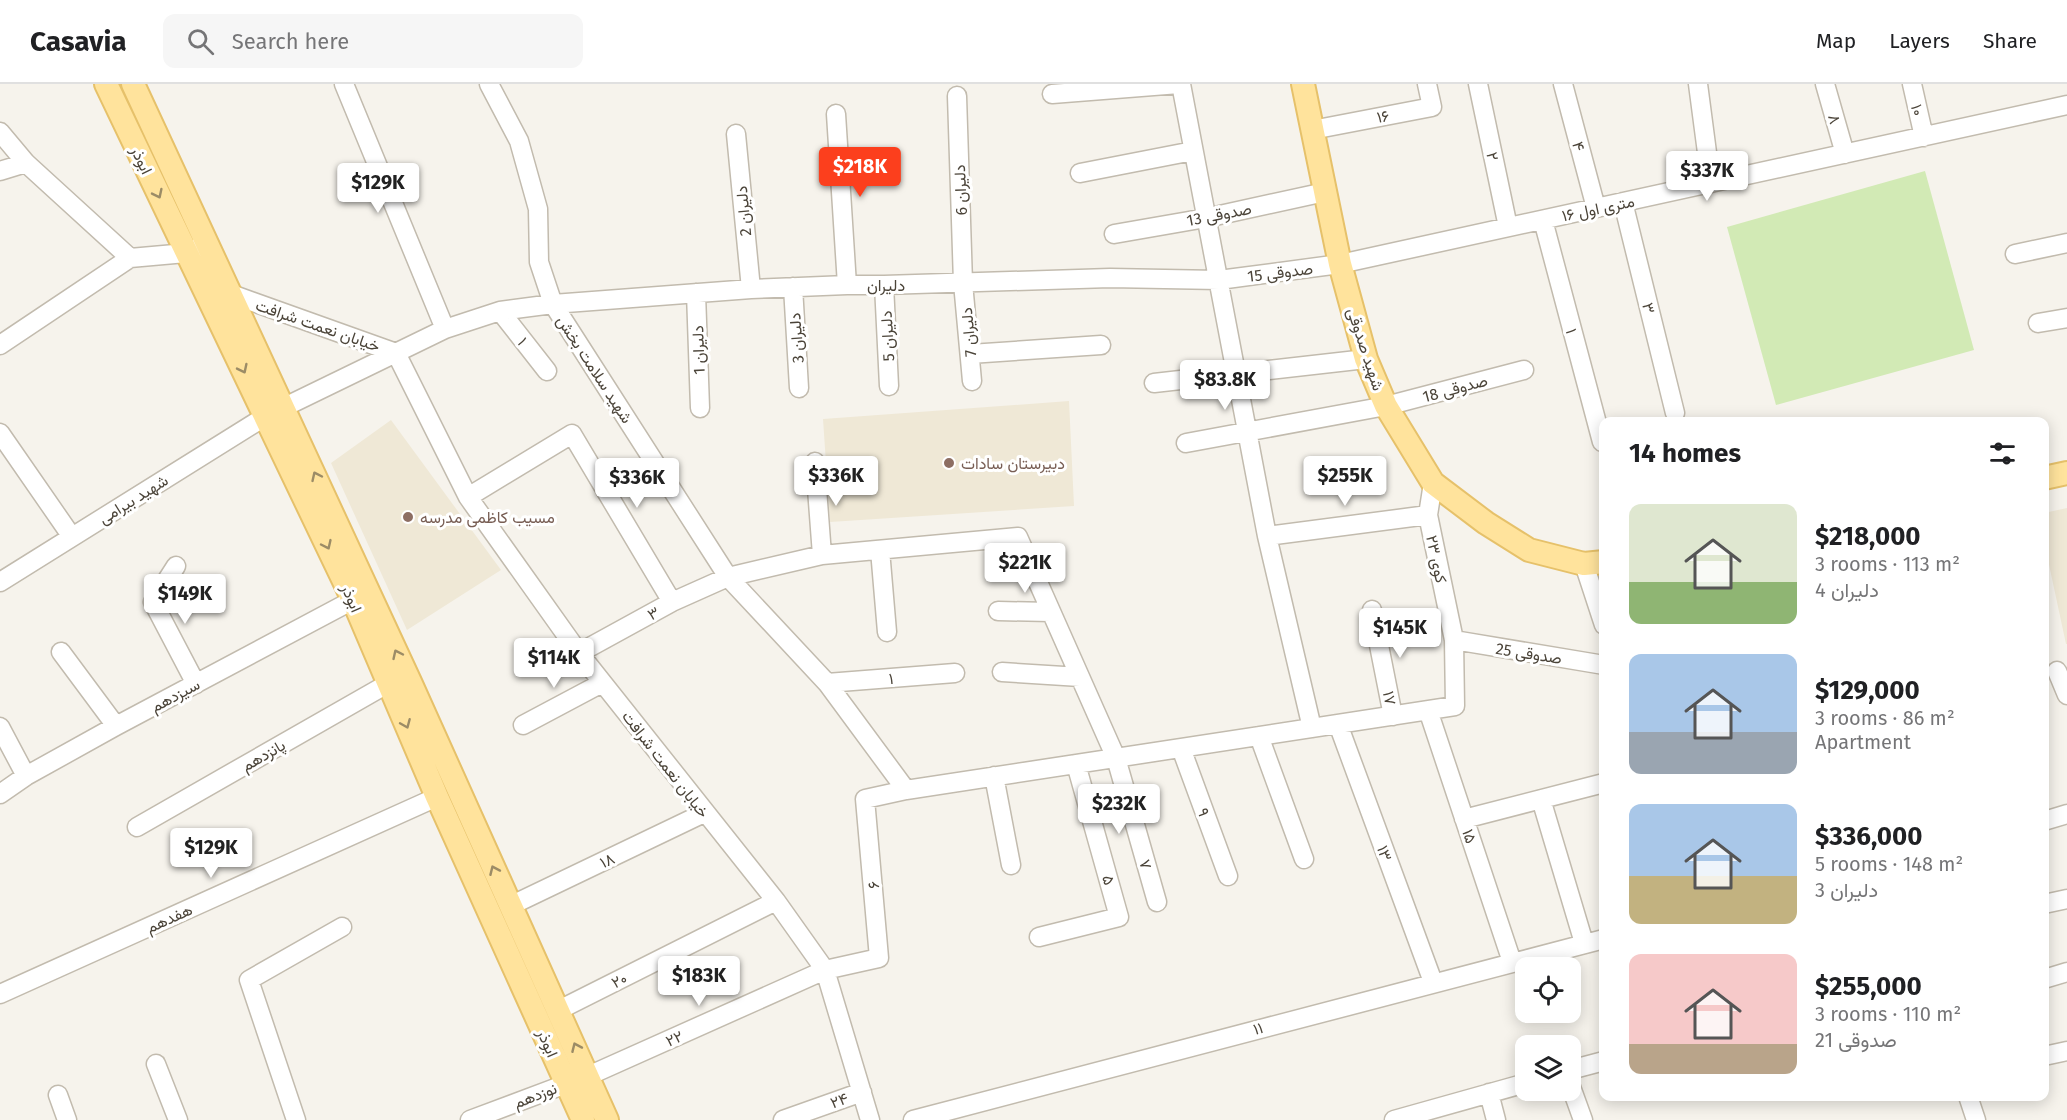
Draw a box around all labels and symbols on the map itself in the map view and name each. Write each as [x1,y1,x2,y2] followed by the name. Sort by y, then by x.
[1907,102,1928,118] street label: ۱۰
[1375,106,1391,127] street label: ۱۶
[1824,112,1845,126] street label: ۸
[1568,139,1589,153] street label: ۴
[125,142,156,178] street label: ابوذر
[818,147,902,198] pin: $218K
[1482,150,1503,162] street label: ۲
[1665,151,1749,202] pin: $337K
[336,163,420,214] pin: $129K
[950,164,972,216] street label: دلیران 6
[732,185,756,237] street label: دلیران 2
[151,187,163,198] one-way arrow
[1560,192,1636,226] street label: ۱۶ متری اول
[1185,199,1253,231] street label: صدوقی 13
[1246,259,1314,287] street label: صدوقی 15
[867,276,905,296] street label: دلیران
[253,295,383,357] street label: خیابان نعمت شرافت
[1638,301,1659,316] street label: ۳
[1342,305,1388,393] street label: شهید صدوقی
[957,306,981,357] street label: دلیران 7
[877,310,899,362] street label: دلیران 5
[552,312,636,427] street label: شهید سلامت بخش
[785,312,809,364] street label: دلیران 3
[688,325,710,375] street label: دلیران 1
[1562,326,1581,336] street label: ۱
[514,334,532,349] street label: ۱
[1176,360,1274,411] pin: $83.8K
[236,363,248,374] one-way arrow
[1420,371,1490,407] street label: صدوقی 18
[961,454,1065,474] place label: دبیرستان سادات
[794,456,878,507] pin: $336K
[942,456,956,470] marker: دبیرستان سادات
[1303,456,1387,507] pin: $255K
[595,458,679,509] pin: $336K
[95,471,172,529] street label: شهید بیرامی
[311,472,323,483] one-way arrow
[420,508,555,528] place label: مسیب کاظمی مدرسه
[401,510,415,524] marker: مسیب کاظمی مدرسه
[1421,533,1451,585] street label: کوی ۲۳
[320,539,332,550] one-way arrow
[983,543,1067,594] pin: $221K
[143,574,227,625] pin: $149K
[336,580,366,616] street label: ابوذر
[644,603,662,624] street label: ۳
[1358,608,1442,659] pin: $145K
[512,638,596,689] pin: $114K
[1494,639,1563,669] street label: صدوقی 25
[393,649,405,660] one-way arrow
[888,669,894,688] street label: ۱
[147,675,203,717] street label: سیزدهم
[1379,689,1400,707] street label: ۱۷
[617,707,713,822] street label: خیابان نعمت شرافت
[399,717,411,728] one-way arrow
[238,735,290,777] street label: پانزدهم
[1077,784,1161,835] pin: $232K
[1193,805,1214,819] street label: ۹
[1458,827,1481,846] street label: ۱۵
[169,828,253,879] pin: $129K
[1373,843,1396,864] street label: ۱۳
[597,849,618,872] street label: ۱۸
[1135,857,1156,871] street label: ۷
[489,865,501,876] one-way arrow
[1098,873,1119,887] street label: ۵
[864,880,883,890] street label: ۶
[143,900,196,938] street label: هفدهم
[657,956,741,1007] pin: $183K
[608,969,630,992] street label: ۲۰
[1251,1018,1265,1039] street label: ۱۱
[532,1025,562,1061] street label: ابوذر
[663,1026,686,1051] street label: ۲۲
[571,1043,583,1054] one-way arrow
[511,1079,560,1113] street label: نوزدهم
[828,1089,851,1112] street label: ۲۴

